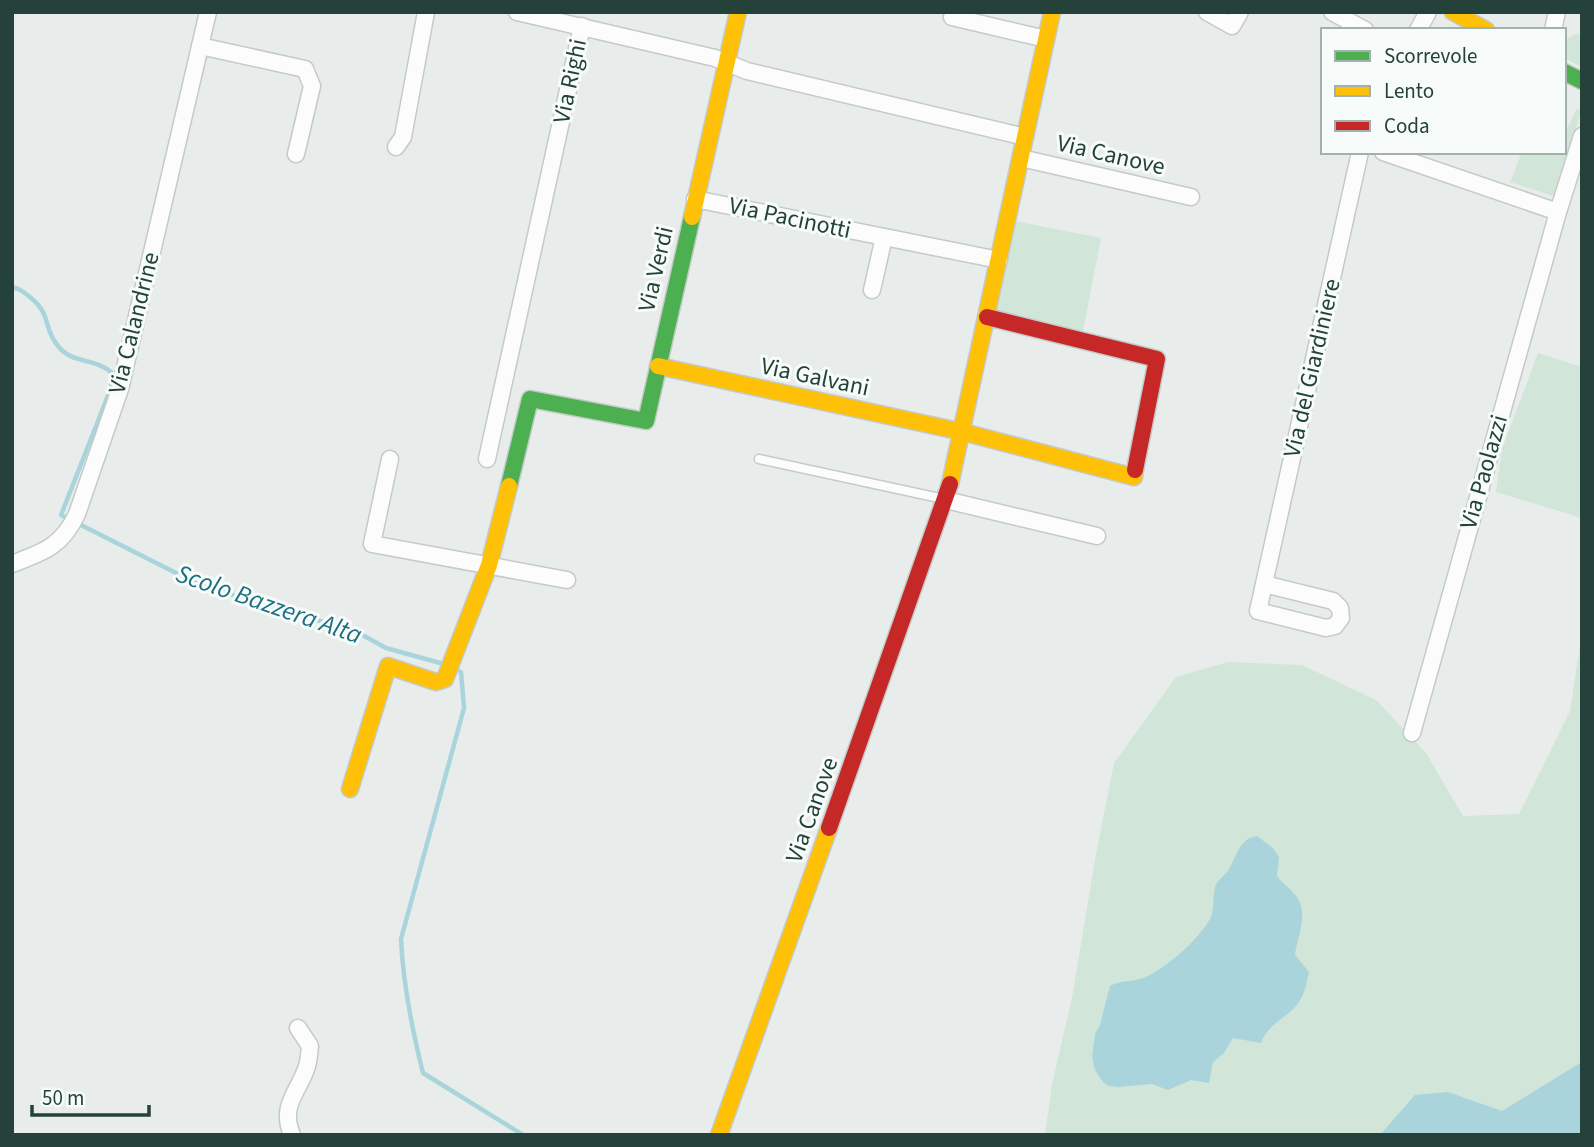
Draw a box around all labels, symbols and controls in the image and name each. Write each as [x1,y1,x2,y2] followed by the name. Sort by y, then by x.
[1321,28,1566,154] legend
[544,35,596,127] street label: Via Righi
[1384,41,1478,71] text: Scorrevole
[1384,76,1434,106] text: Lento
[1384,111,1430,141] text: Coda
[1053,126,1169,184] street label: Via Canove
[726,188,854,248] street label: Via Pacinotti
[629,223,683,315] street label: Via Verdi
[99,248,169,398] street label: Via Calandrine
[1274,275,1350,461] street label: Via del Giardiniere
[758,348,872,406] street label: Via Galvani
[1451,411,1517,533] street label: Via Paolazzi
[171,555,367,653] water label: Scolo Bazzera Alta
[777,752,847,868] street label: Via Canove
[32,1074,149,1118] scale bar
[42,1083,84,1113] text: 50 m

